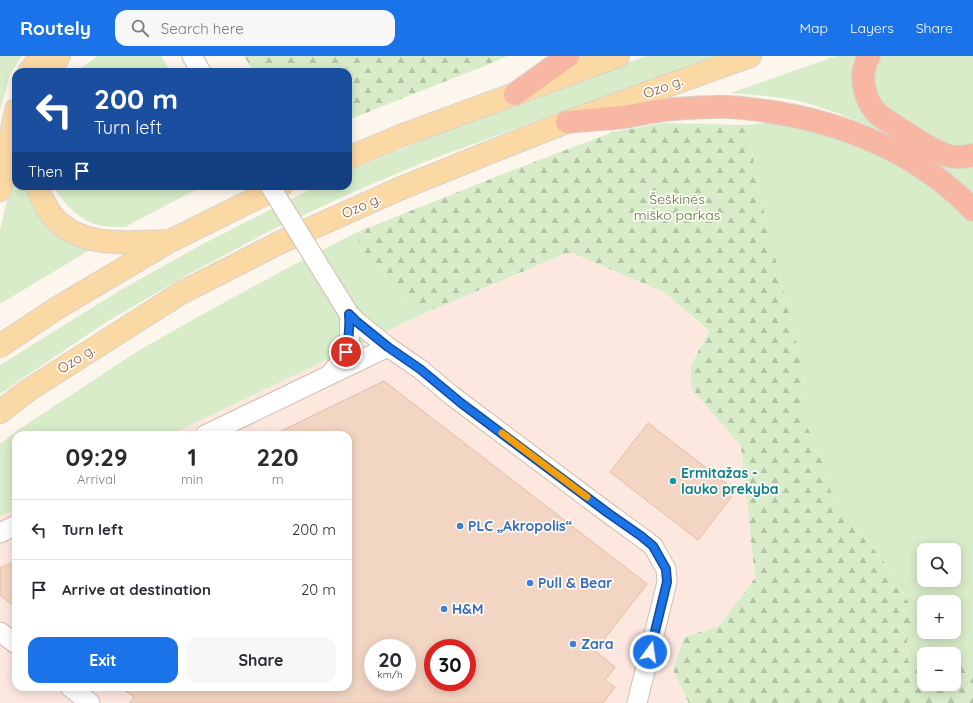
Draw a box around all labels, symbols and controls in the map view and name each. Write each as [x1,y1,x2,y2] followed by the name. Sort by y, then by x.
[115,10,395,46] search box
[20,16,91,40] text: Routely
[129,17,151,39] icon: search
[161,19,244,38] text: Search here
[799,19,828,37] text: Map
[850,19,894,37] text: Layers
[916,19,953,37] text: Share
[641,72,685,102] street label: Ozo g.
[94,81,178,116] text: 200 m
[28,84,80,136] icon: left
[94,116,162,139] text: Turn left
[71,160,93,182] icon: arrive
[28,162,63,181] text: Then
[339,189,383,223] street label: Ozo g.
[634,190,720,224] park label: Šeškinės miško parkas
[329,335,363,369] pin
[54,340,98,378] street label: Ozo g.
[335,341,357,363] icon: arrive
[65,442,128,472] text: 09:29
[187,442,197,472] text: 1
[257,442,299,472] text: 220
[681,464,779,498] place label: Ermitažas - lauko prekyba
[77,471,116,487] text: Arrival
[181,471,203,487] text: min
[272,471,284,487] text: m
[668,476,678,486] marker: Ermitažas - lauko prekyba
[468,517,572,535] place label: PLC „Akropolis“
[28,519,50,541] icon: left
[62,520,124,539] text: Turn left
[292,520,336,539] text: 200 m
[455,521,465,531] marker: PLC „Akropolis“
[917,543,961,691] map controls
[917,543,961,587] button: search
[538,574,612,592] place label: Pull & Bear
[525,578,535,588] marker: Pull & Bear
[28,579,50,601] icon: arrive
[62,580,211,599] text: Arrive at destination
[301,580,336,599] text: 20 m
[917,595,961,639] button: +
[452,600,483,618] place label: H&M
[439,604,449,614] marker: H&M
[629,631,671,673] position arrow
[581,635,614,653] place label: Zara
[28,637,178,683] button: Exit
[186,637,336,683] button: Share
[424,639,476,691] speed limit sign: 30
[568,639,578,649] marker: Zara
[378,647,402,672] text: 20
[917,647,961,691] button: −
[377,668,403,681] text: km/h

